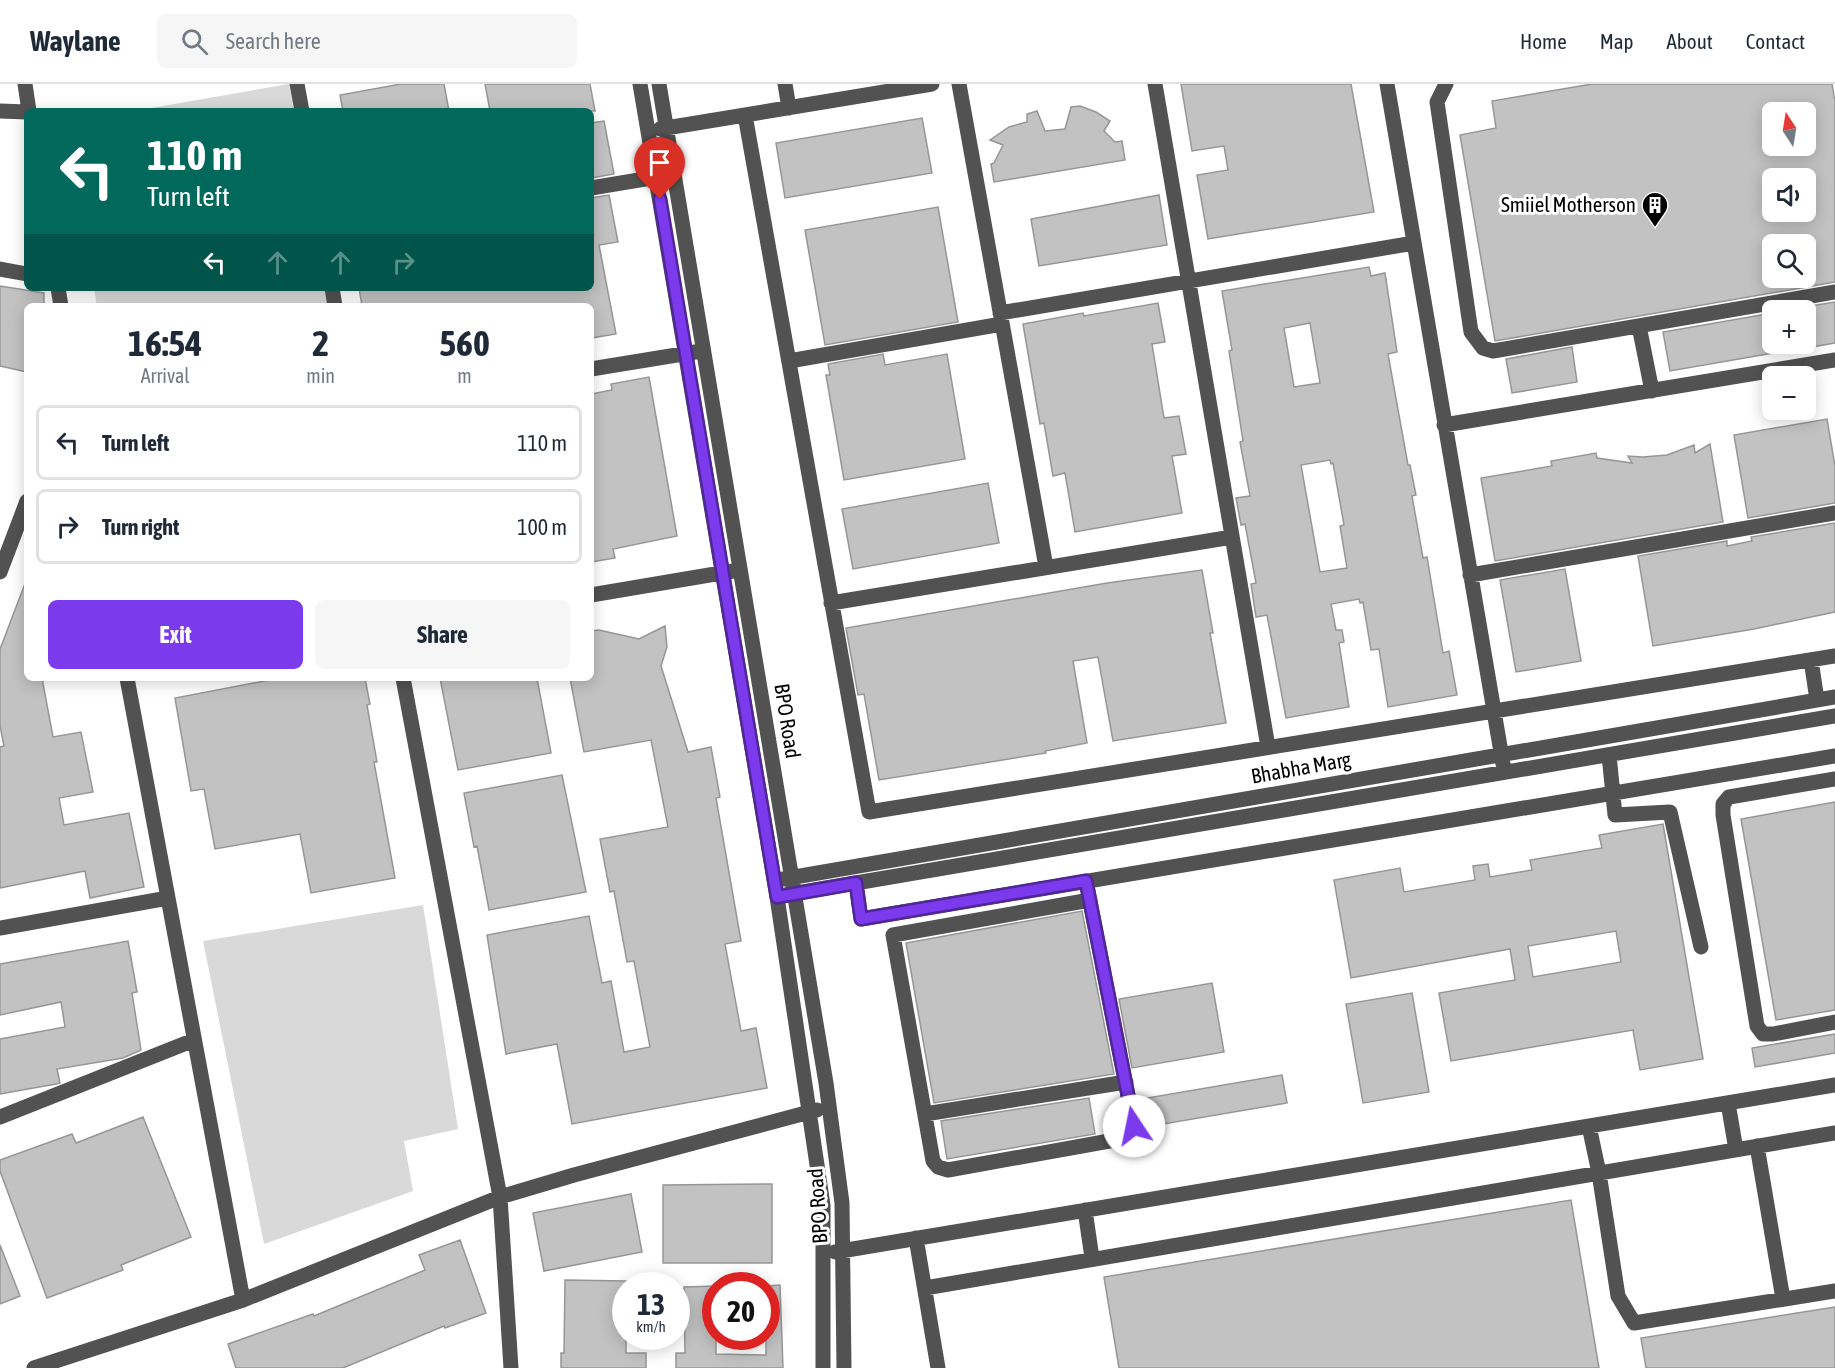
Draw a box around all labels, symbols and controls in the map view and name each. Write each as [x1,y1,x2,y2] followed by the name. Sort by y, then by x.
[157,14,577,68] search box
[30,25,121,57] text: Waylane
[178,25,211,58] icon: search
[226,28,321,54] text: Search here
[1520,29,1567,53] text: Home
[1600,29,1634,53] text: Map
[1667,29,1713,53] text: About
[1746,29,1805,53] text: Contact
[1762,102,1816,156] north arrow
[1762,102,1816,420] map controls
[147,131,242,179] text: 110 m
[48,132,126,210] icon: left
[634,137,685,199] pin
[643,146,676,179] icon: arrive
[1762,168,1816,222] button: sound
[147,181,230,212] text: Turn left
[1640,190,1670,228] building icon: Smiiel Motherson
[1501,192,1636,216] place label: Smiiel Motherson
[1762,234,1816,288] button: search
[198,246,231,279] icon: left
[261,246,294,279] icon: ahead
[324,246,357,279] icon: ahead
[387,246,420,279] icon: right
[1762,300,1816,354] button: +
[128,322,202,364] text: 16:54
[312,322,329,364] text: 2
[439,322,490,364] text: 560
[141,364,190,387] text: Arrival
[306,364,335,387] text: min
[457,364,472,387] text: m
[1762,366,1816,420] button: −
[51,426,84,459] icon: left
[102,430,169,456] text: Turn left
[517,430,567,456] text: 110 m
[51,510,84,543] icon: right
[102,514,179,540] text: Turn right
[517,514,567,540] text: 100 m
[48,600,303,669] button: Exit
[315,600,570,669] button: Share
[770,682,806,760] street label: BPO Road
[1249,746,1353,788] street label: Bhabha Marg
[1102,1094,1166,1158] position arrow
[802,1168,832,1245] street label: BPO Road
[702,1272,780,1350] speed limit sign: 20
[637,1287,665,1321] text: 13
[636,1318,666,1335] text: km/h

